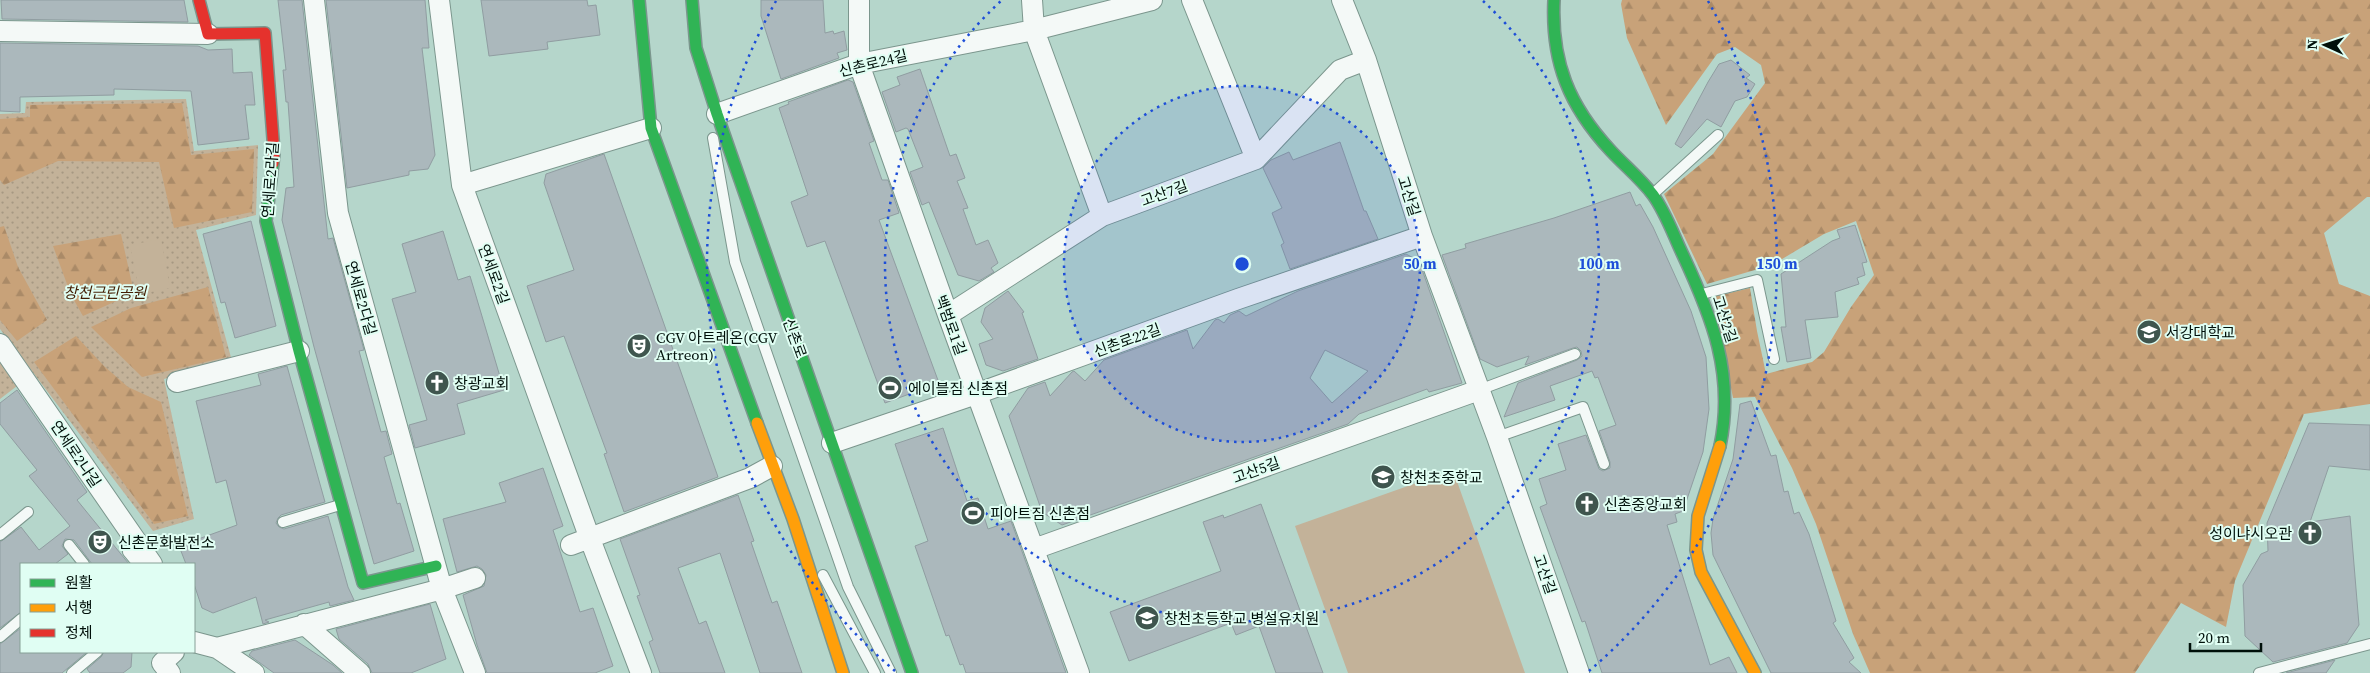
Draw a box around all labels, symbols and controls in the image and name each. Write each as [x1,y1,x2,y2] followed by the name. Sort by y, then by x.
[2300,20,2350,70] north arrow
[2302,39,2322,50] text: N
[836,44,910,82] street label: 신촌로24길
[257,141,283,219] street label: 연세로2라길
[1393,173,1425,219] street label: 고산길
[1137,175,1191,211] street label: 고산7길
[473,241,515,307] street label: 연세로2길
[1403,253,1437,274] text: 50 m
[1578,253,1620,274] text: 100 m
[1756,253,1798,274] text: 150 m
[1233,255,1251,273] centre of rings
[340,258,382,338] street label: 연세로2다길
[64,282,148,303] park label: 창천근린공원
[930,292,972,358] street label: 백범로1길
[1707,292,1743,346] street label: 고산2길
[778,315,812,361] street label: 신촌로
[1090,318,1164,362] street label: 신촌로22길
[2136,319,2162,345] school or university icon: 서강대학교
[2166,322,2235,343] place label: 서강대학교
[656,327,778,365] place label: CGV 아트레온(CGV Artreon)
[626,333,652,359] theatre icon: CGV 아트레온(CGV Artreon)
[424,370,450,396] church icon: 창광교회
[454,373,509,394] place label: 창광교회
[877,375,903,401] sports icon: 에이블짐 신촌점
[908,378,1008,399] place label: 에이블짐 신촌점
[46,416,106,492] street label: 연세로2나길
[1229,452,1283,488] street label: 고산5길
[1370,464,1396,490] school or university icon: 창천초중학교
[1400,467,1483,488] place label: 창천초중학교
[1574,491,1600,517] church icon: 신촌중앙교회
[1604,494,1687,515] place label: 신촌중앙교회
[960,500,986,526] sports icon: 피아트짐 신촌점
[990,503,1090,524] place label: 피아트짐 신촌점
[2297,520,2323,546] church icon: 성이냐시오관
[2209,523,2292,544] place label: 성이냐시오관
[87,529,113,555] theatre icon: 신촌문화발전소
[118,532,215,553] place label: 신촌문화발전소
[1528,551,1562,597] street label: 고산길
[20,563,195,653] legend
[65,572,93,593] text: 원활
[65,597,93,618] text: 서행
[1134,605,1160,631] school or university icon: 창천초등학교 병설유치원
[1164,608,1319,629] place label: 창천초등학교 병설유치원
[2190,620,2261,652] scale bar
[65,622,93,643] text: 정체
[2198,627,2230,648] text: 20 m

